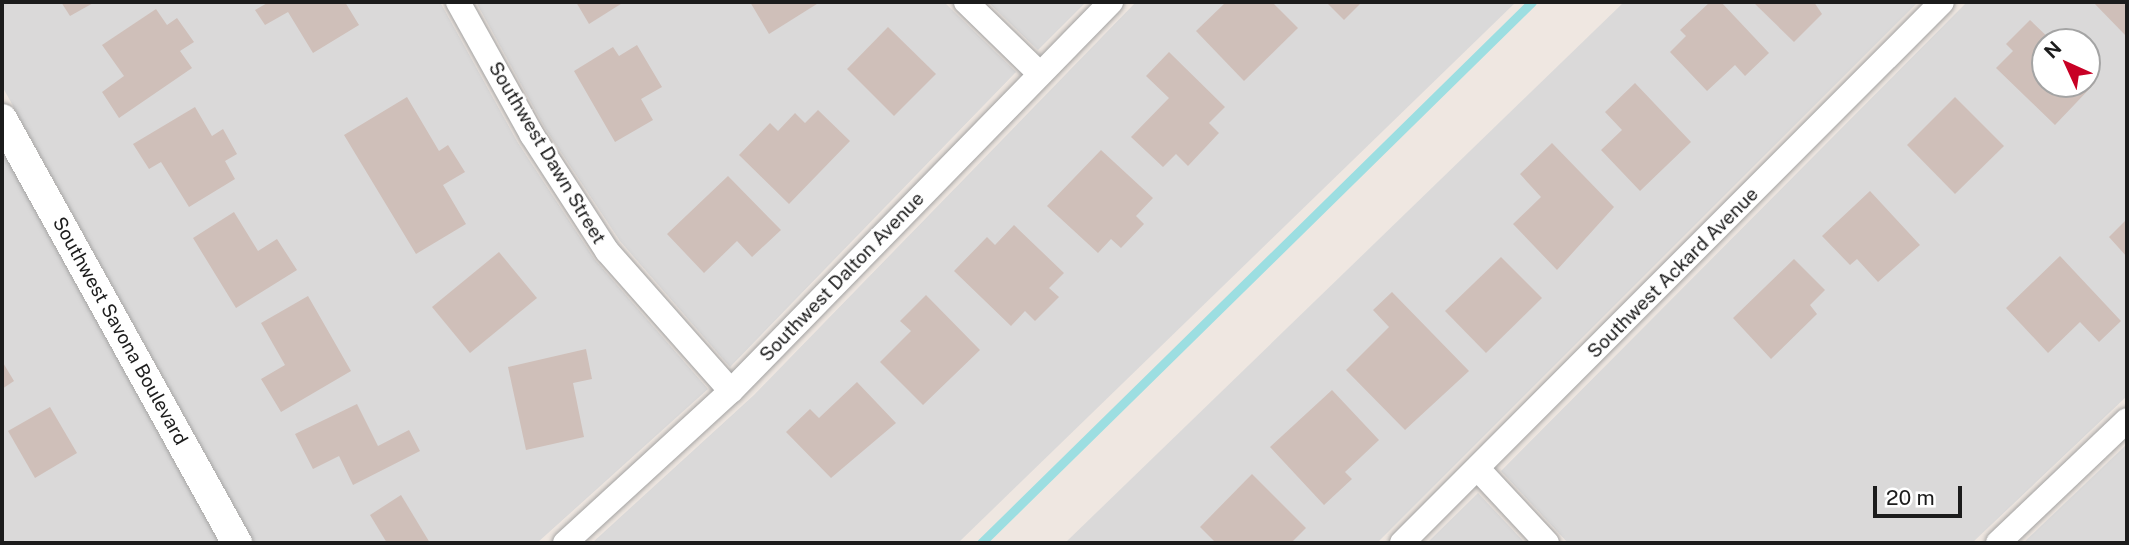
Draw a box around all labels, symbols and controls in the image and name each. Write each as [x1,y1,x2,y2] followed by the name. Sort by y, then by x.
[2031,28,2101,98] north arrow
[2040,37,2066,63] text: N
[484,58,610,248] street label: Southwest Dawn Street
[1583,183,1763,363] street label: Southwest Ackard Avenue
[755,188,929,366] street label: Southwest Dalton Avenue
[48,213,192,449] street label: Southwest Savona Boulevard
[1877,472,1966,516] scale bar
[1886,485,1935,510] text: 20 m

